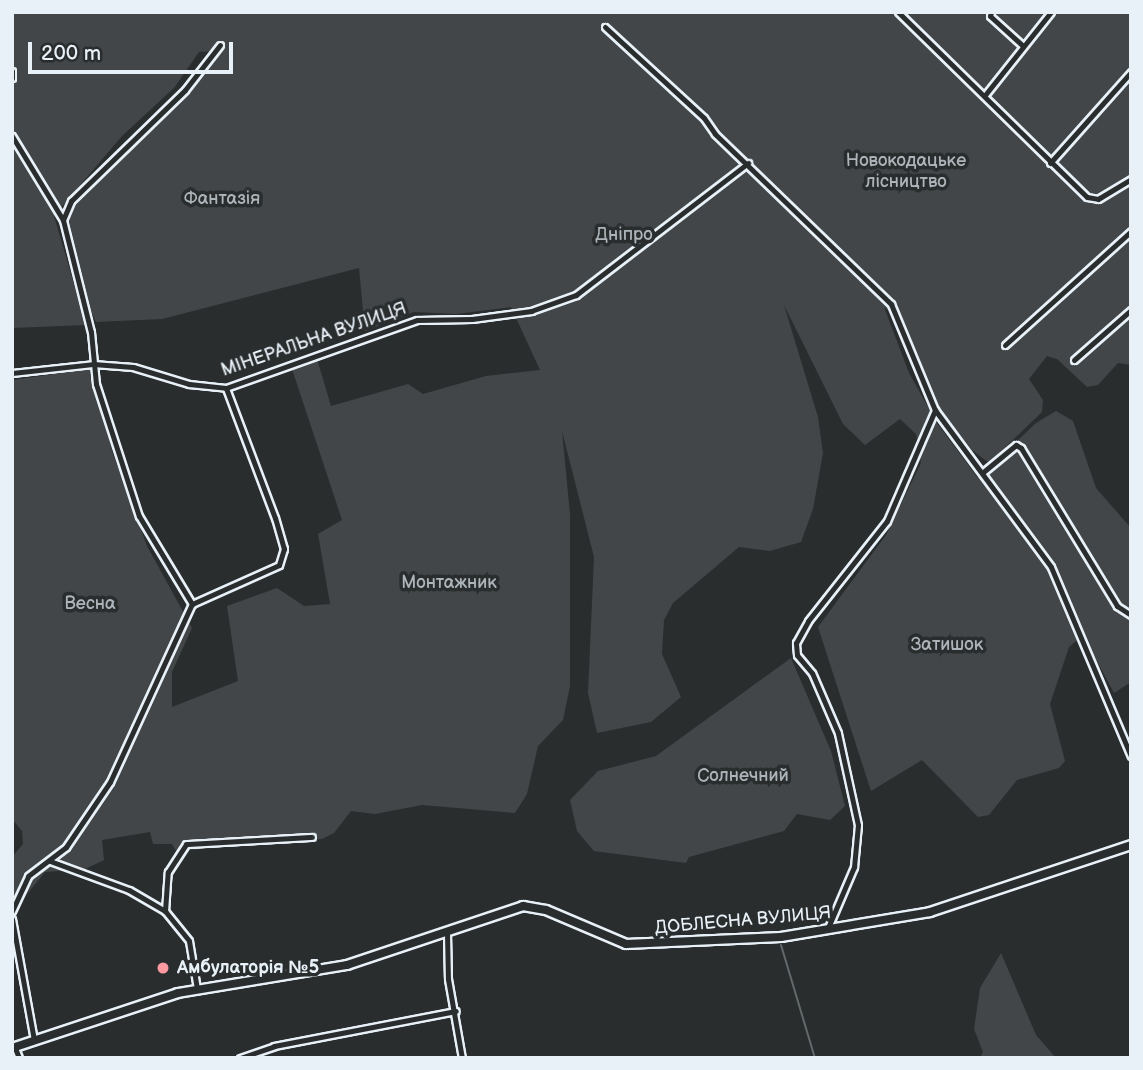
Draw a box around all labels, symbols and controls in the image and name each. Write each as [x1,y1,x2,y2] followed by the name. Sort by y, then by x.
[32,28,236,72] scale bar
[41,41,101,66] text: 200 m
[846,151,966,194] park label: Новокодацьке лісництво
[184,188,260,210] park label: Фантазія
[595,224,653,246] park label: Дніпро
[219,298,409,382] street label: МІНЕРАЛЬНА ВУЛИЦЯ
[401,572,497,594] park label: Монтажник
[64,593,116,615] park label: Весна
[911,634,983,656] park label: Затишок
[697,765,789,787] park label: Солнечний
[654,903,832,939] street label: ДОБЛЕСНА ВУЛИЦЯ
[177,957,319,979] place label: Амбулаторія №5
[155,960,171,976] marker: Амбулаторія №5

